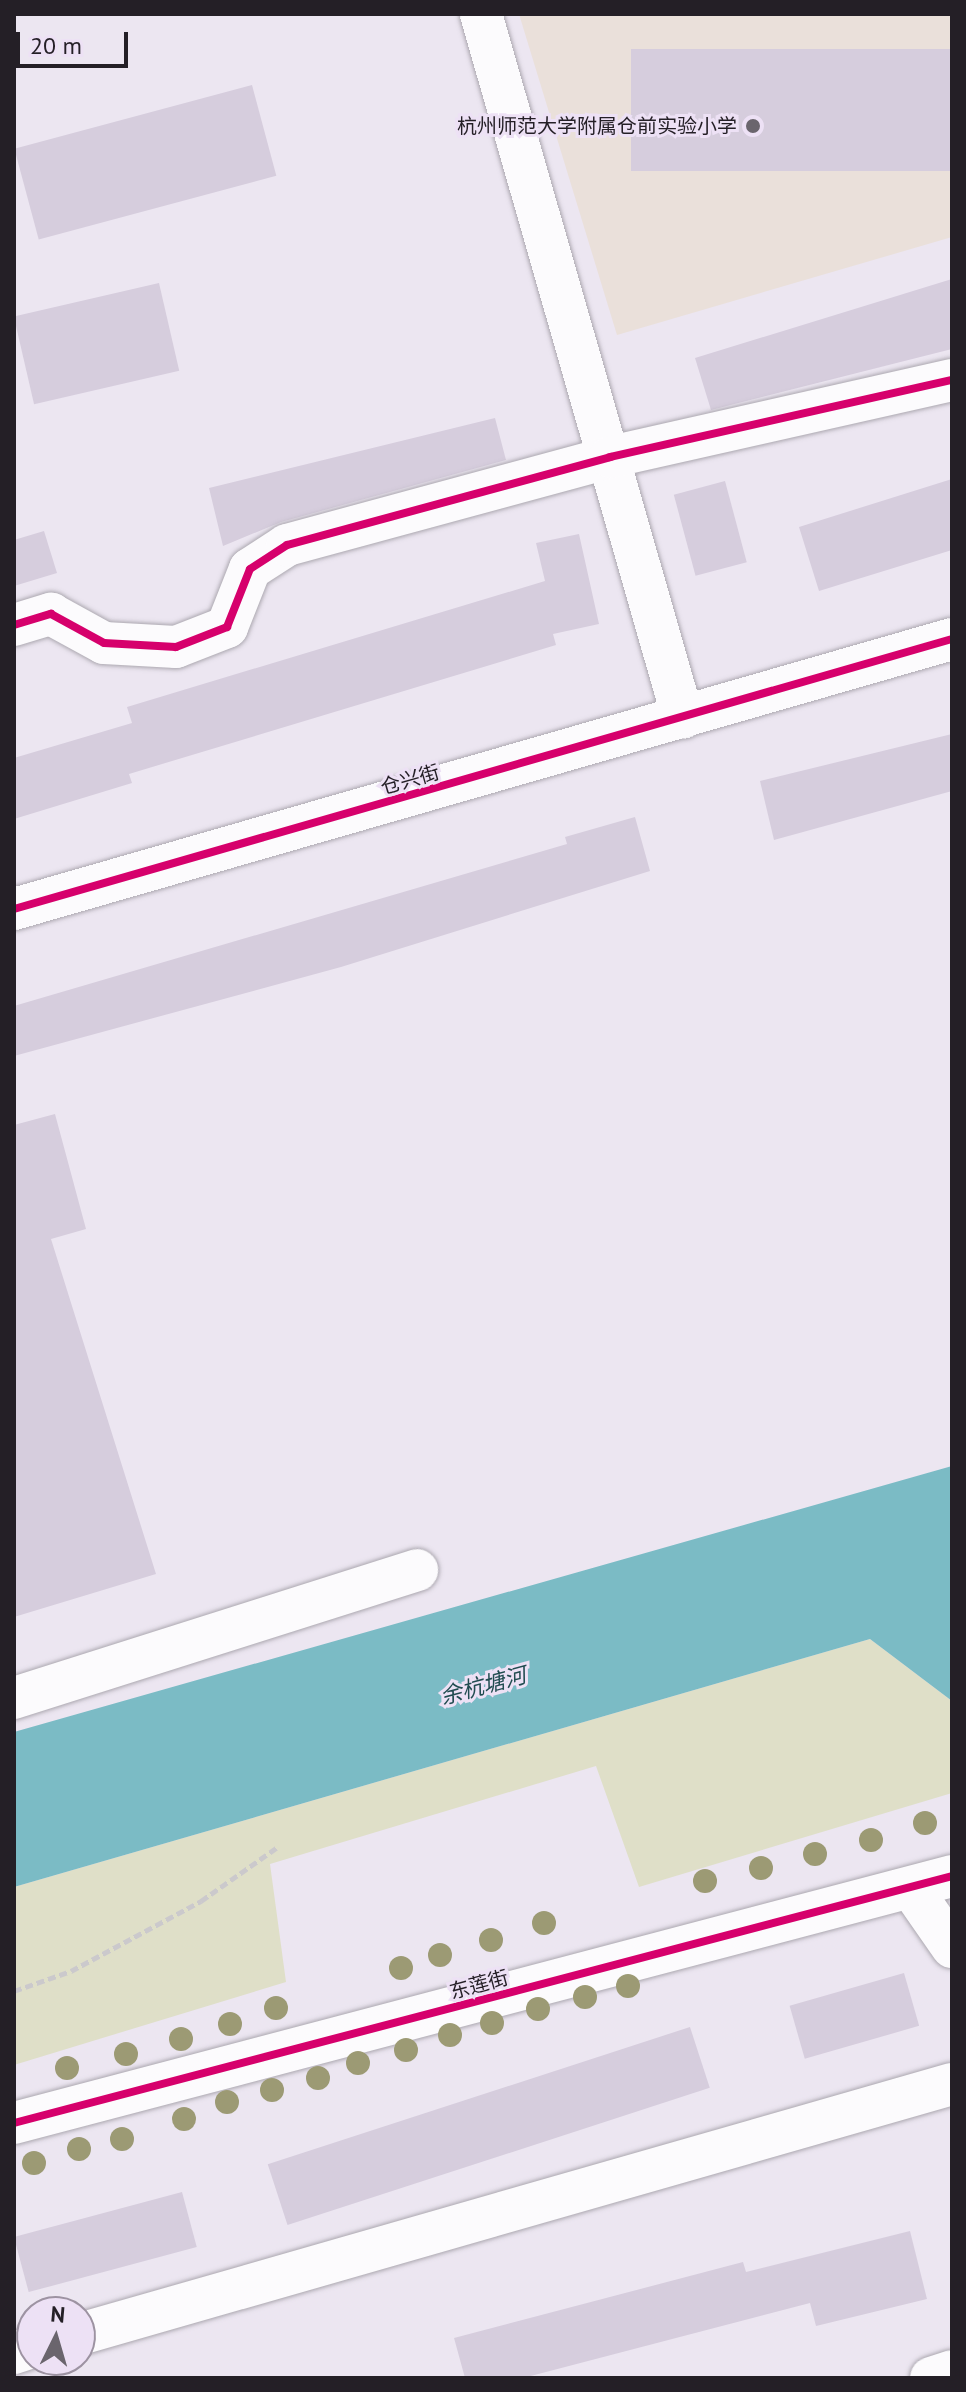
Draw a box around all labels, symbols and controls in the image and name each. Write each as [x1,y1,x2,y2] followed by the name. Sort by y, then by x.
[20,16,132,66] scale bar
[30,30,82,61] text: 20 m
[457,114,737,138] place label: 杭州师范大学附属仓前实验小学
[744,117,762,135] marker: 杭州师范大学附属仓前实验小学
[378,760,442,800] street label: 仓兴街
[437,1662,529,1710] water label: 余杭塘河
[447,1966,511,2004] street label: 东莲街
[16,2296,96,2376] north arrow
[49,2300,66,2329] text: N

